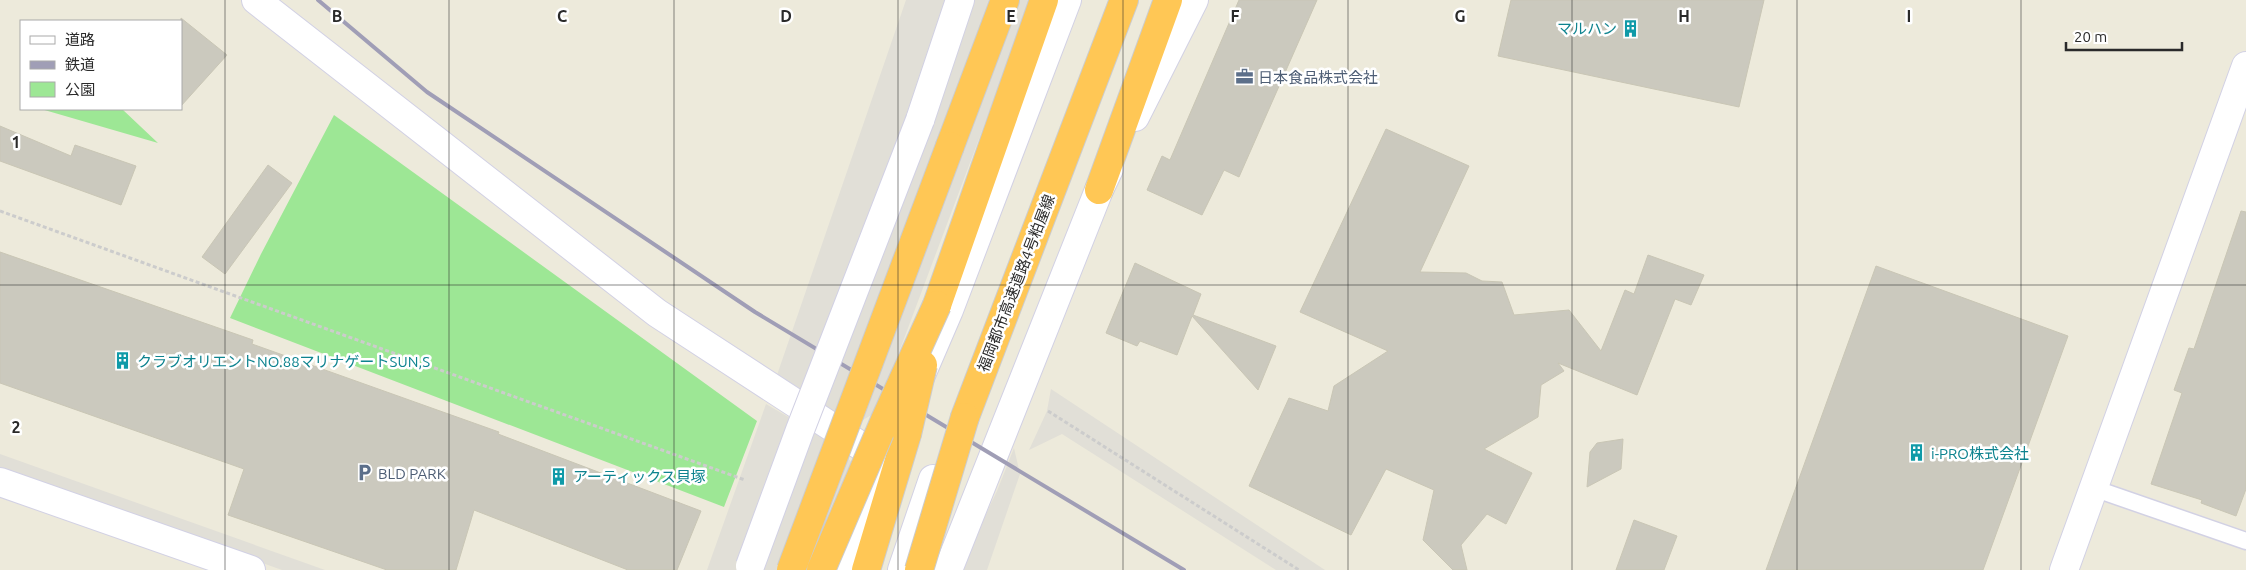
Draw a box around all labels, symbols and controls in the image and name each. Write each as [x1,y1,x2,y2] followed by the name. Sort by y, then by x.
[332,7,342,25] text: B
[557,7,567,25] text: C
[780,7,792,25] text: D
[1006,7,1016,25] text: E
[1231,7,1240,25] text: F
[1454,7,1466,25] text: G
[1678,7,1690,25] text: H
[1907,7,1911,25] text: I
[1621,18,1641,38] building icon: マルハン
[20,20,182,110] legend
[1557,20,1617,37] place label: マルハン
[2066,20,2182,52] scale bar
[2074,28,2107,45] text: 20 m
[65,31,95,48] text: 道路
[65,56,95,73] text: 鉄道
[1234,67,1254,87] office icon: 日本食品株式会社
[1258,69,1378,86] place label: 日本食品株式会社
[65,81,95,98] text: 公園
[11,133,21,151] text: 1
[974,192,1058,374] street label: 福岡都市高速道路4号粕屋線
[113,351,133,371] building icon: クラブオリエントNO.88マリナゲートSUN,S
[137,353,430,370] place label: クラブオリエントNO.88マリナゲートSUN,S
[11,418,21,436] text: 2
[1907,443,1927,463] building icon: i-PRO株式会社
[1931,445,2029,462] place label: i-PRO株式会社
[354,463,374,483] parking icon: BLD PARK
[378,465,446,482] place label: BLD PARK
[549,466,569,486] building icon: アーティックス貝塚
[573,468,706,485] place label: アーティックス貝塚

